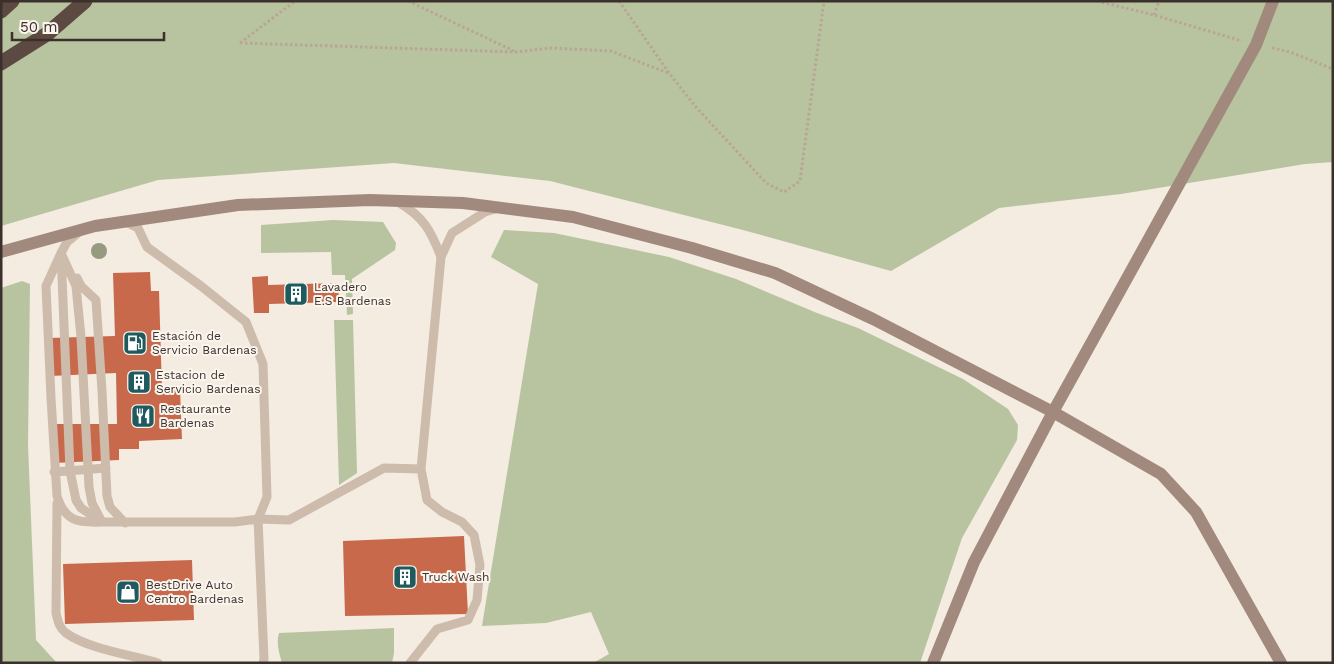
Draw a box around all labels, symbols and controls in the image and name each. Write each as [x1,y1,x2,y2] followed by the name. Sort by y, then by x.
[12,10,165,42] scale bar
[20,18,57,36] text: 50 m
[314,280,391,308] place label: Lavadero E.S Bardenas
[283,281,309,307] building icon: Lavadero E.S Bardenas
[152,329,256,357] place label: Estación de Servicio Bardenas
[122,330,148,356] fuel station icon: Estación de Servicio Bardenas
[156,368,260,396] place label: Estacion de Servicio Bardenas
[126,369,152,395] building icon: Estacion de Servicio Bardenas
[160,402,231,430] place label: Restaurante Bardenas
[130,403,156,429] restaurant icon: Restaurante Bardenas
[392,564,418,590] building icon: Truck Wash
[422,570,489,584] place label: Truck Wash
[146,578,244,606] place label: BestDrive Auto Centro Bardenas
[115,579,141,605] shop icon: BestDrive Auto Centro Bardenas

